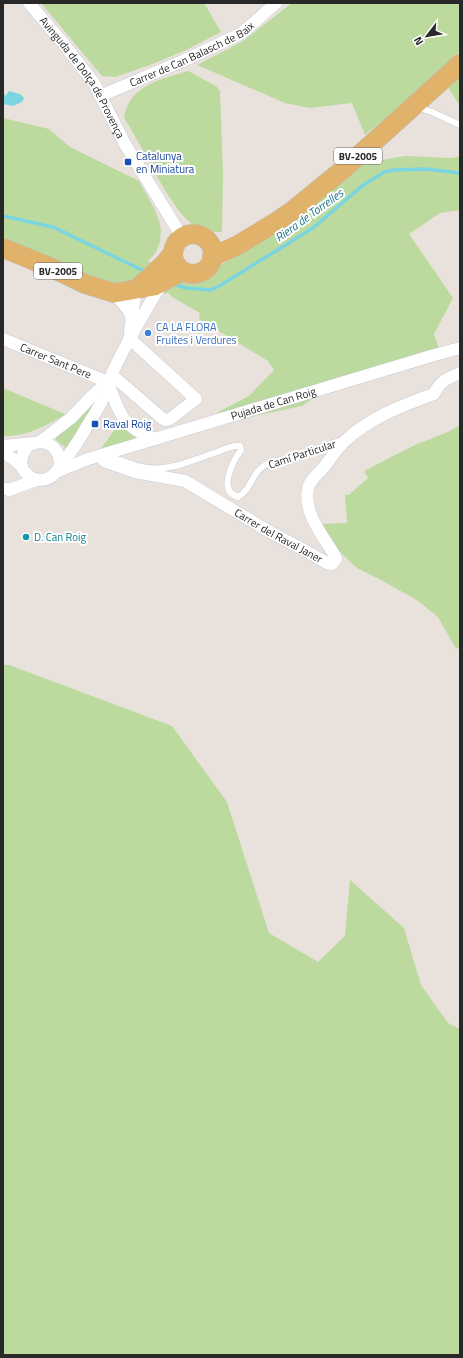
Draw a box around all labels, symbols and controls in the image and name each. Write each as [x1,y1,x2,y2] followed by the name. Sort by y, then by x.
[36,13,129,141] street label: Avinguda de Dolça de Provença
[407,16,447,56] north arrow
[127,18,258,91] street label: Carrer de Can Balasch de Baix
[410,34,427,49] text: N
[136,148,195,177] place label: Catalunya en Miniatura
[334,148,382,164] road number: BV-2005
[123,157,133,167] marker: Catalunya en Miniatura
[271,183,348,246] water label: Riera de Torrelles
[34,263,82,279] road number: BV-2005
[156,319,237,348] place label: CA LA FLORA Fruites i Verdures
[143,328,153,338] marker: CA LA FLORA Fruites i Verdures
[18,339,94,383] street label: Carrer Sant Pere
[229,383,318,424] street label: Pujada de Can Roig
[103,416,152,432] place label: Raval Roig
[90,419,100,429] marker: Raval Roig
[266,436,338,472] street label: Camí Particular
[231,504,326,567] street label: Carrer del Raval Janer
[34,529,86,545] place label: D. Can Roig
[21,532,31,542] marker: D. Can Roig

